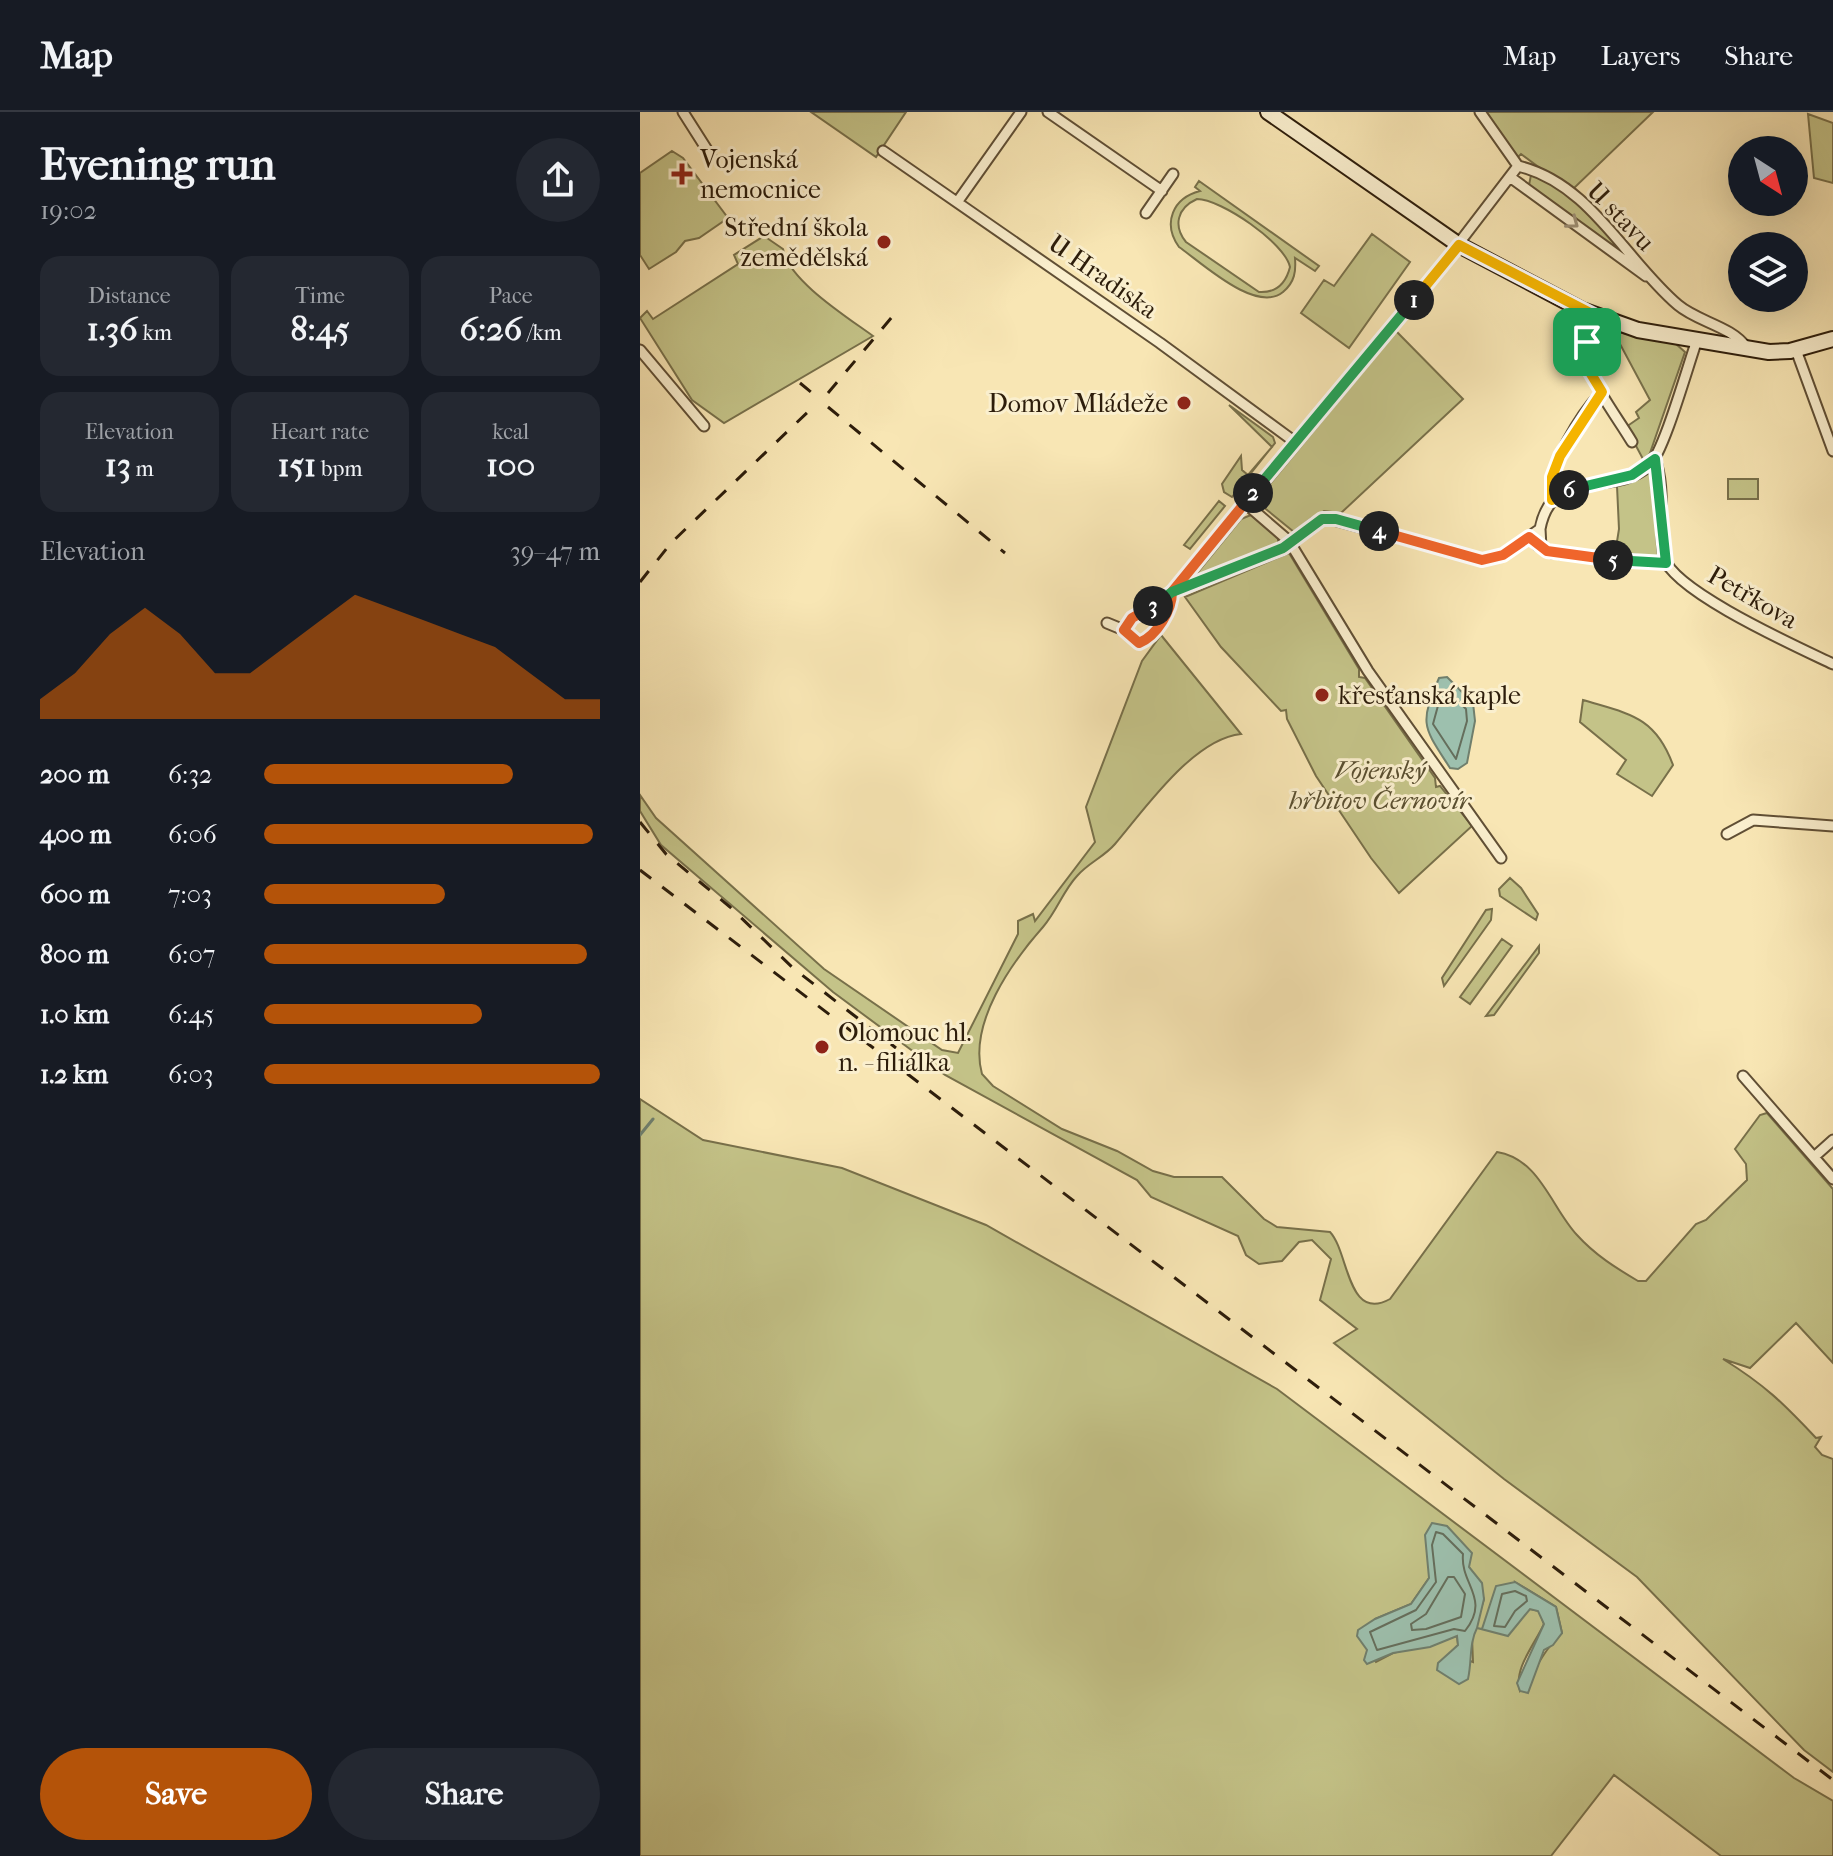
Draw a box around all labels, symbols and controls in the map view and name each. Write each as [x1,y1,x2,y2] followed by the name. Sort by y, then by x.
[40,33,113,78] text: Map
[1503,39,1556,72] text: Map
[1600,39,1680,72] text: Layers
[1724,39,1793,72] text: Share
[1728,136,1808,216] north arrow
[1728,136,1808,312] map controls
[516,138,600,222] button: share
[40,139,275,190] text: Evening run
[699,144,821,205] place label: Vojenská nemocnice
[671,163,693,185] marker: Vojenská nemocnice
[1580,175,1661,258] street label: U stavu
[40,195,97,226] text: 19:02
[724,212,869,273] place label: Střední škola zemědělská
[1564,214,1578,228] one-way arrow
[1042,228,1164,326] street label: U Hradiska
[1728,232,1808,312] button: layers
[875,233,893,251] marker: Střední škola zemědělská
[1394,280,1434,320] pin: 1
[88,283,171,309] text: Distance
[295,283,345,309] text: Time
[489,283,533,309] text: Pace
[1410,287,1418,313] text: 1
[1553,308,1621,376] pin
[87,309,138,349] text: 1.36
[290,309,350,349] text: 8:45
[460,309,522,349] text: 6:26
[138,320,172,346] text: km
[522,320,562,346] text: /km
[1565,320,1609,364] icon: arrive
[988,388,1168,419] place label: Domov Mládeže
[1175,394,1193,412] marker: Domov Mládeže
[85,419,174,445] text: Elevation
[271,419,369,445] text: Heart rate
[492,419,529,445] text: kcal
[105,445,131,485] text: 13
[277,445,316,485] text: 151
[486,445,535,485] text: 100
[131,456,154,482] text: m
[316,456,363,482] text: bpm
[1549,470,1589,510] pin: 6
[1233,473,1273,513] pin: 2
[1563,477,1575,503] text: 6
[1247,480,1259,506] text: 2
[1359,511,1399,551] pin: 4
[1373,518,1386,544] text: 4
[40,536,145,567] text: Elevation
[510,536,600,567] text: 39–47 m
[1593,540,1633,580] pin: 5
[1608,547,1618,573] text: 5
[1702,559,1804,636] street label: Petřkova
[1133,586,1173,626] pin: 3
[1148,593,1158,619] text: 3
[1338,680,1521,711] place label: křesťanská kaple
[1313,686,1331,704] marker: křesťanská kaple
[1288,755,1473,816] park label: Vojenský hřbitov Černovír
[40,759,109,790] text: 200 m
[168,759,212,790] text: 6:32
[40,819,111,850] text: 400 m
[168,819,217,850] text: 6:06
[40,879,110,910] text: 600 m
[168,879,212,910] text: 7:03
[40,939,109,970] text: 800 m
[168,939,215,970] text: 6:07
[40,999,109,1030] text: 1.0 km
[168,999,214,1030] text: 6:45
[838,1017,972,1078] place label: Olomouc hl. n. - filiálka
[813,1038,831,1056] marker: Olomouc hl. n. - filiálka
[40,1059,108,1090] text: 1.2 km
[168,1059,213,1090] text: 6:03
[40,1748,312,1840] button: Save
[328,1748,600,1840] button: Share

